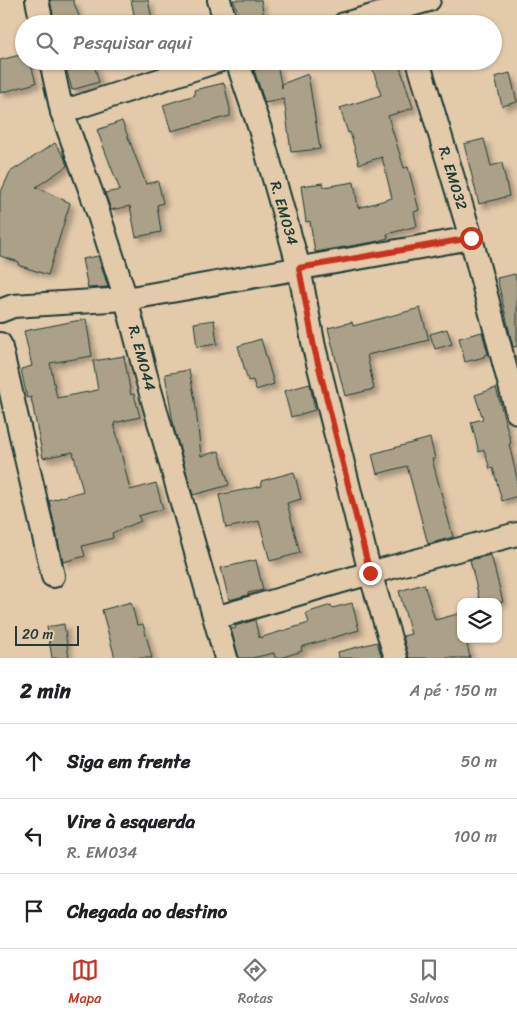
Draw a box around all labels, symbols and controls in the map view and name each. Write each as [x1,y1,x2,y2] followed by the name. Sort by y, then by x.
[15,15,502,70] search box
[73,26,192,59] text: Pesquisar aqui
[33,29,61,57] icon: search
[431,143,475,213] street label: R. EM032
[262,178,306,248] street label: R. EM034
[460,227,483,250] route start
[121,322,163,394] street label: R. EM044
[359,562,382,585] route end
[457,598,502,643] map controls
[457,598,502,643] button: layers
[22,622,53,647] text: 20 m
[15,623,79,646] scale bar
[20,672,71,710] text: 2 min
[410,676,497,705] text: A pé · 150 m
[67,745,190,778] text: Siga em frente
[20,747,48,775] icon: ahead
[461,747,497,776] text: 50 m
[67,805,195,838] text: Vire à esquerda
[20,822,48,850] icon: left
[453,822,497,851] text: 100 m
[67,838,137,867] text: R. EM034
[67,895,227,928] text: Chegada ao destino
[20,897,48,925] icon: arrive
[68,956,101,1011] tab: Mapa
[238,956,273,1011] tab: Rotas
[410,956,449,1011] tab: Salvos

